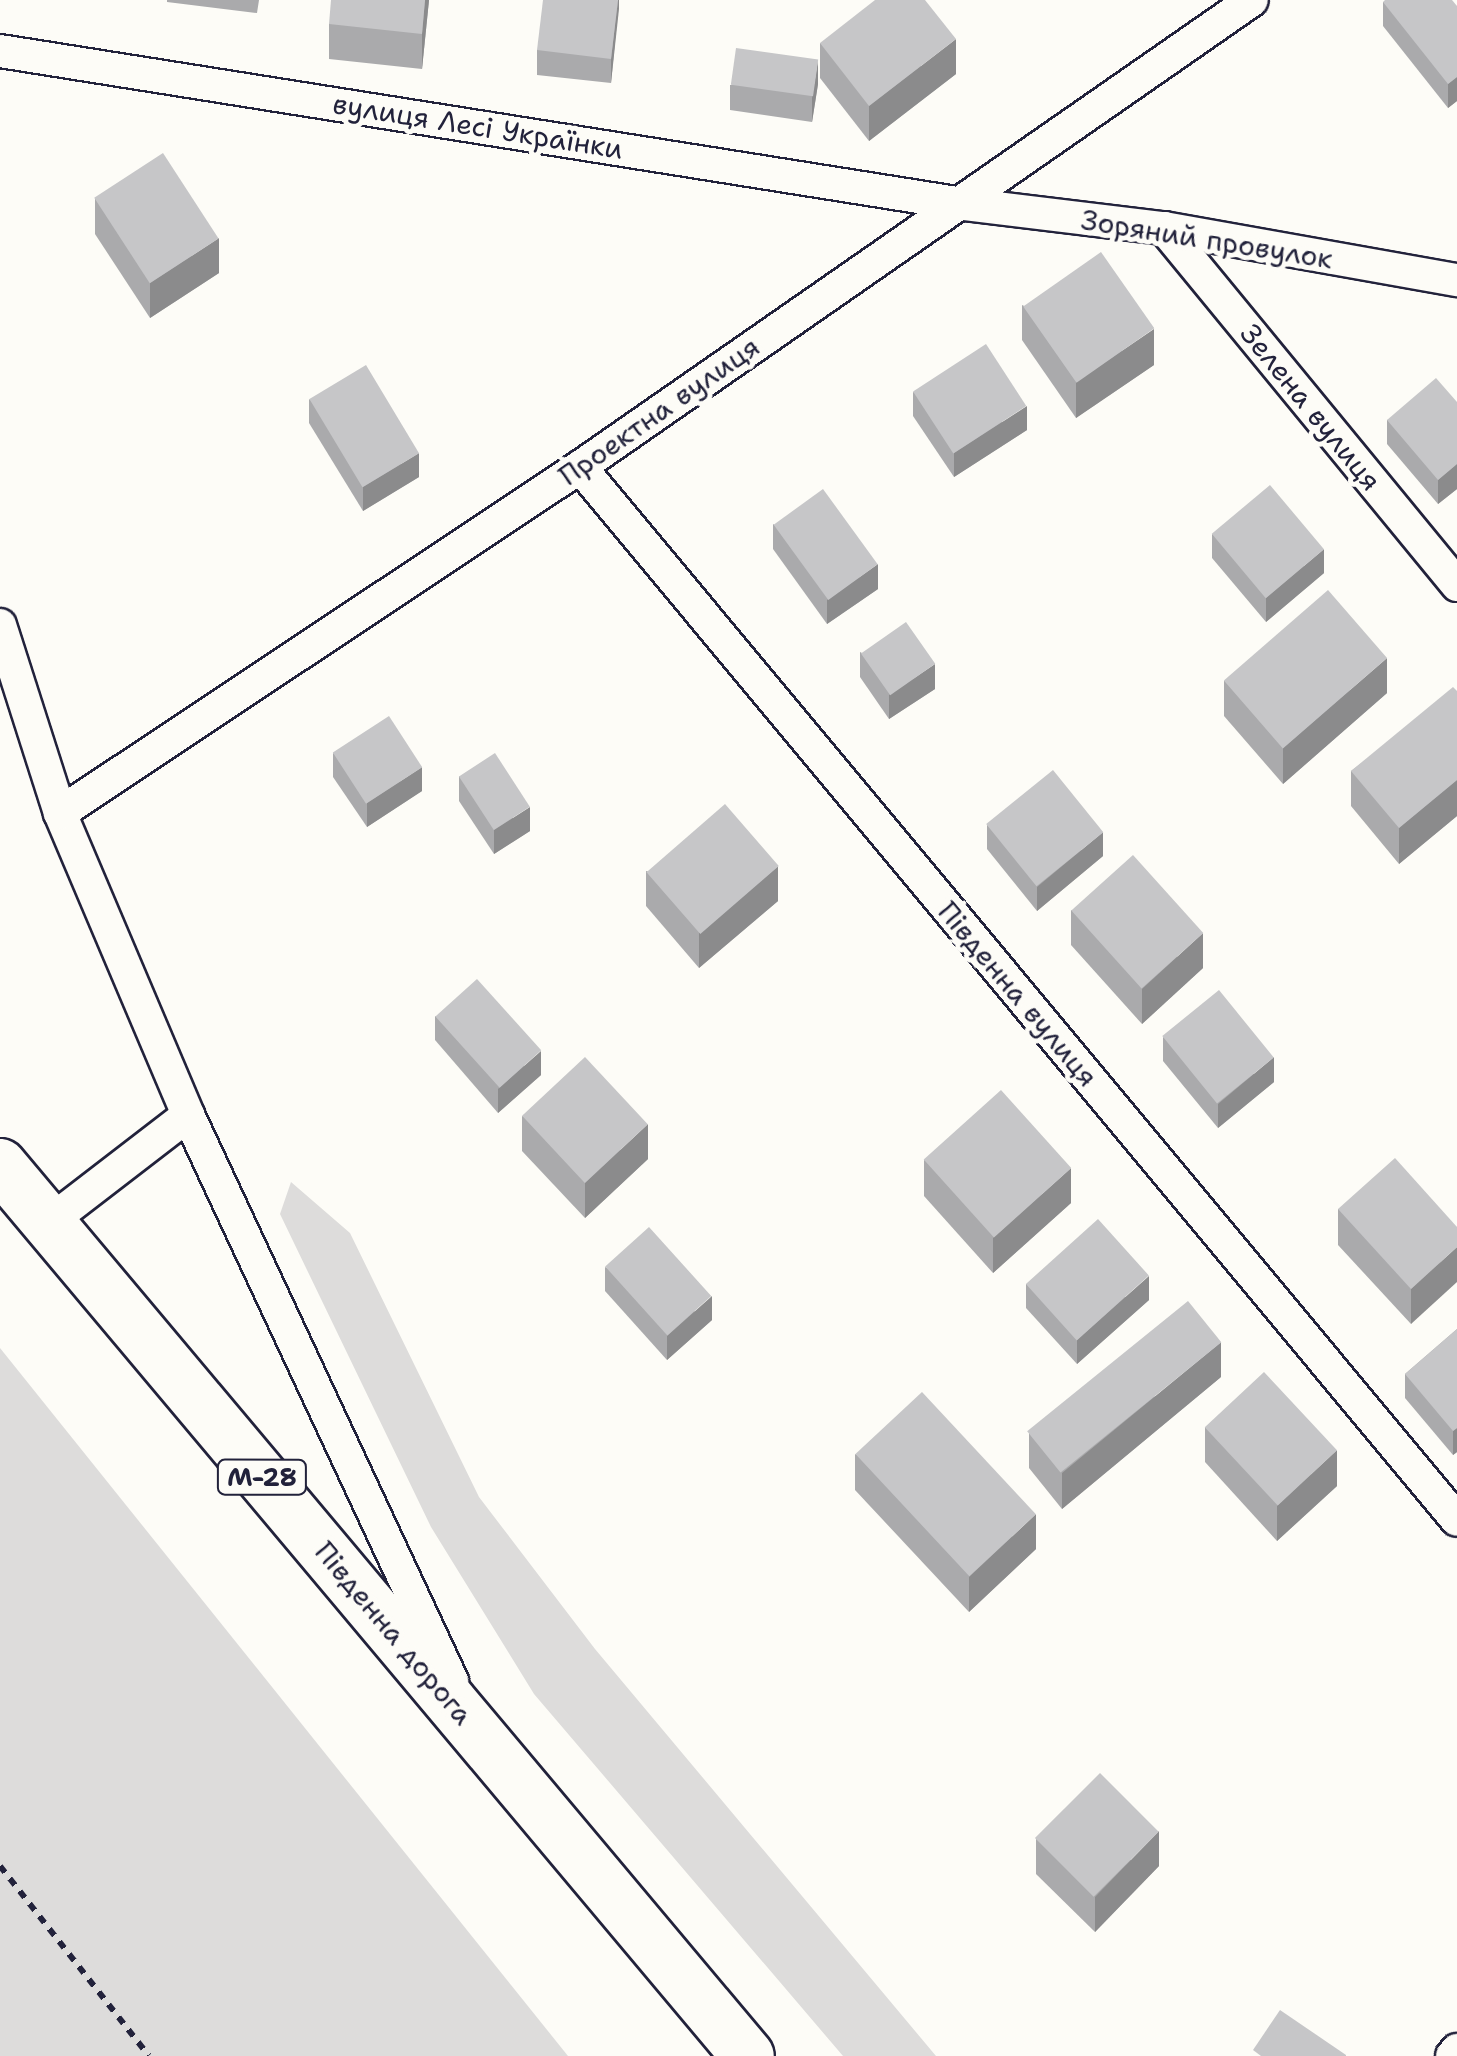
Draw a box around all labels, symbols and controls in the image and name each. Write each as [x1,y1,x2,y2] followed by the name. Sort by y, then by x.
[330,86,626,166] street label: вулиця Лесі Українки
[1079,203,1335,275] street label: Зоряний провулок
[1234,317,1388,497] street label: Зелена вулиця
[552,329,766,493] street label: Проектна вулиця
[931,895,1105,1093] street label: Південна вулиця
[214,1457,310,1497] road number: М-28
[308,1535,480,1731] street label: Південна дорога

